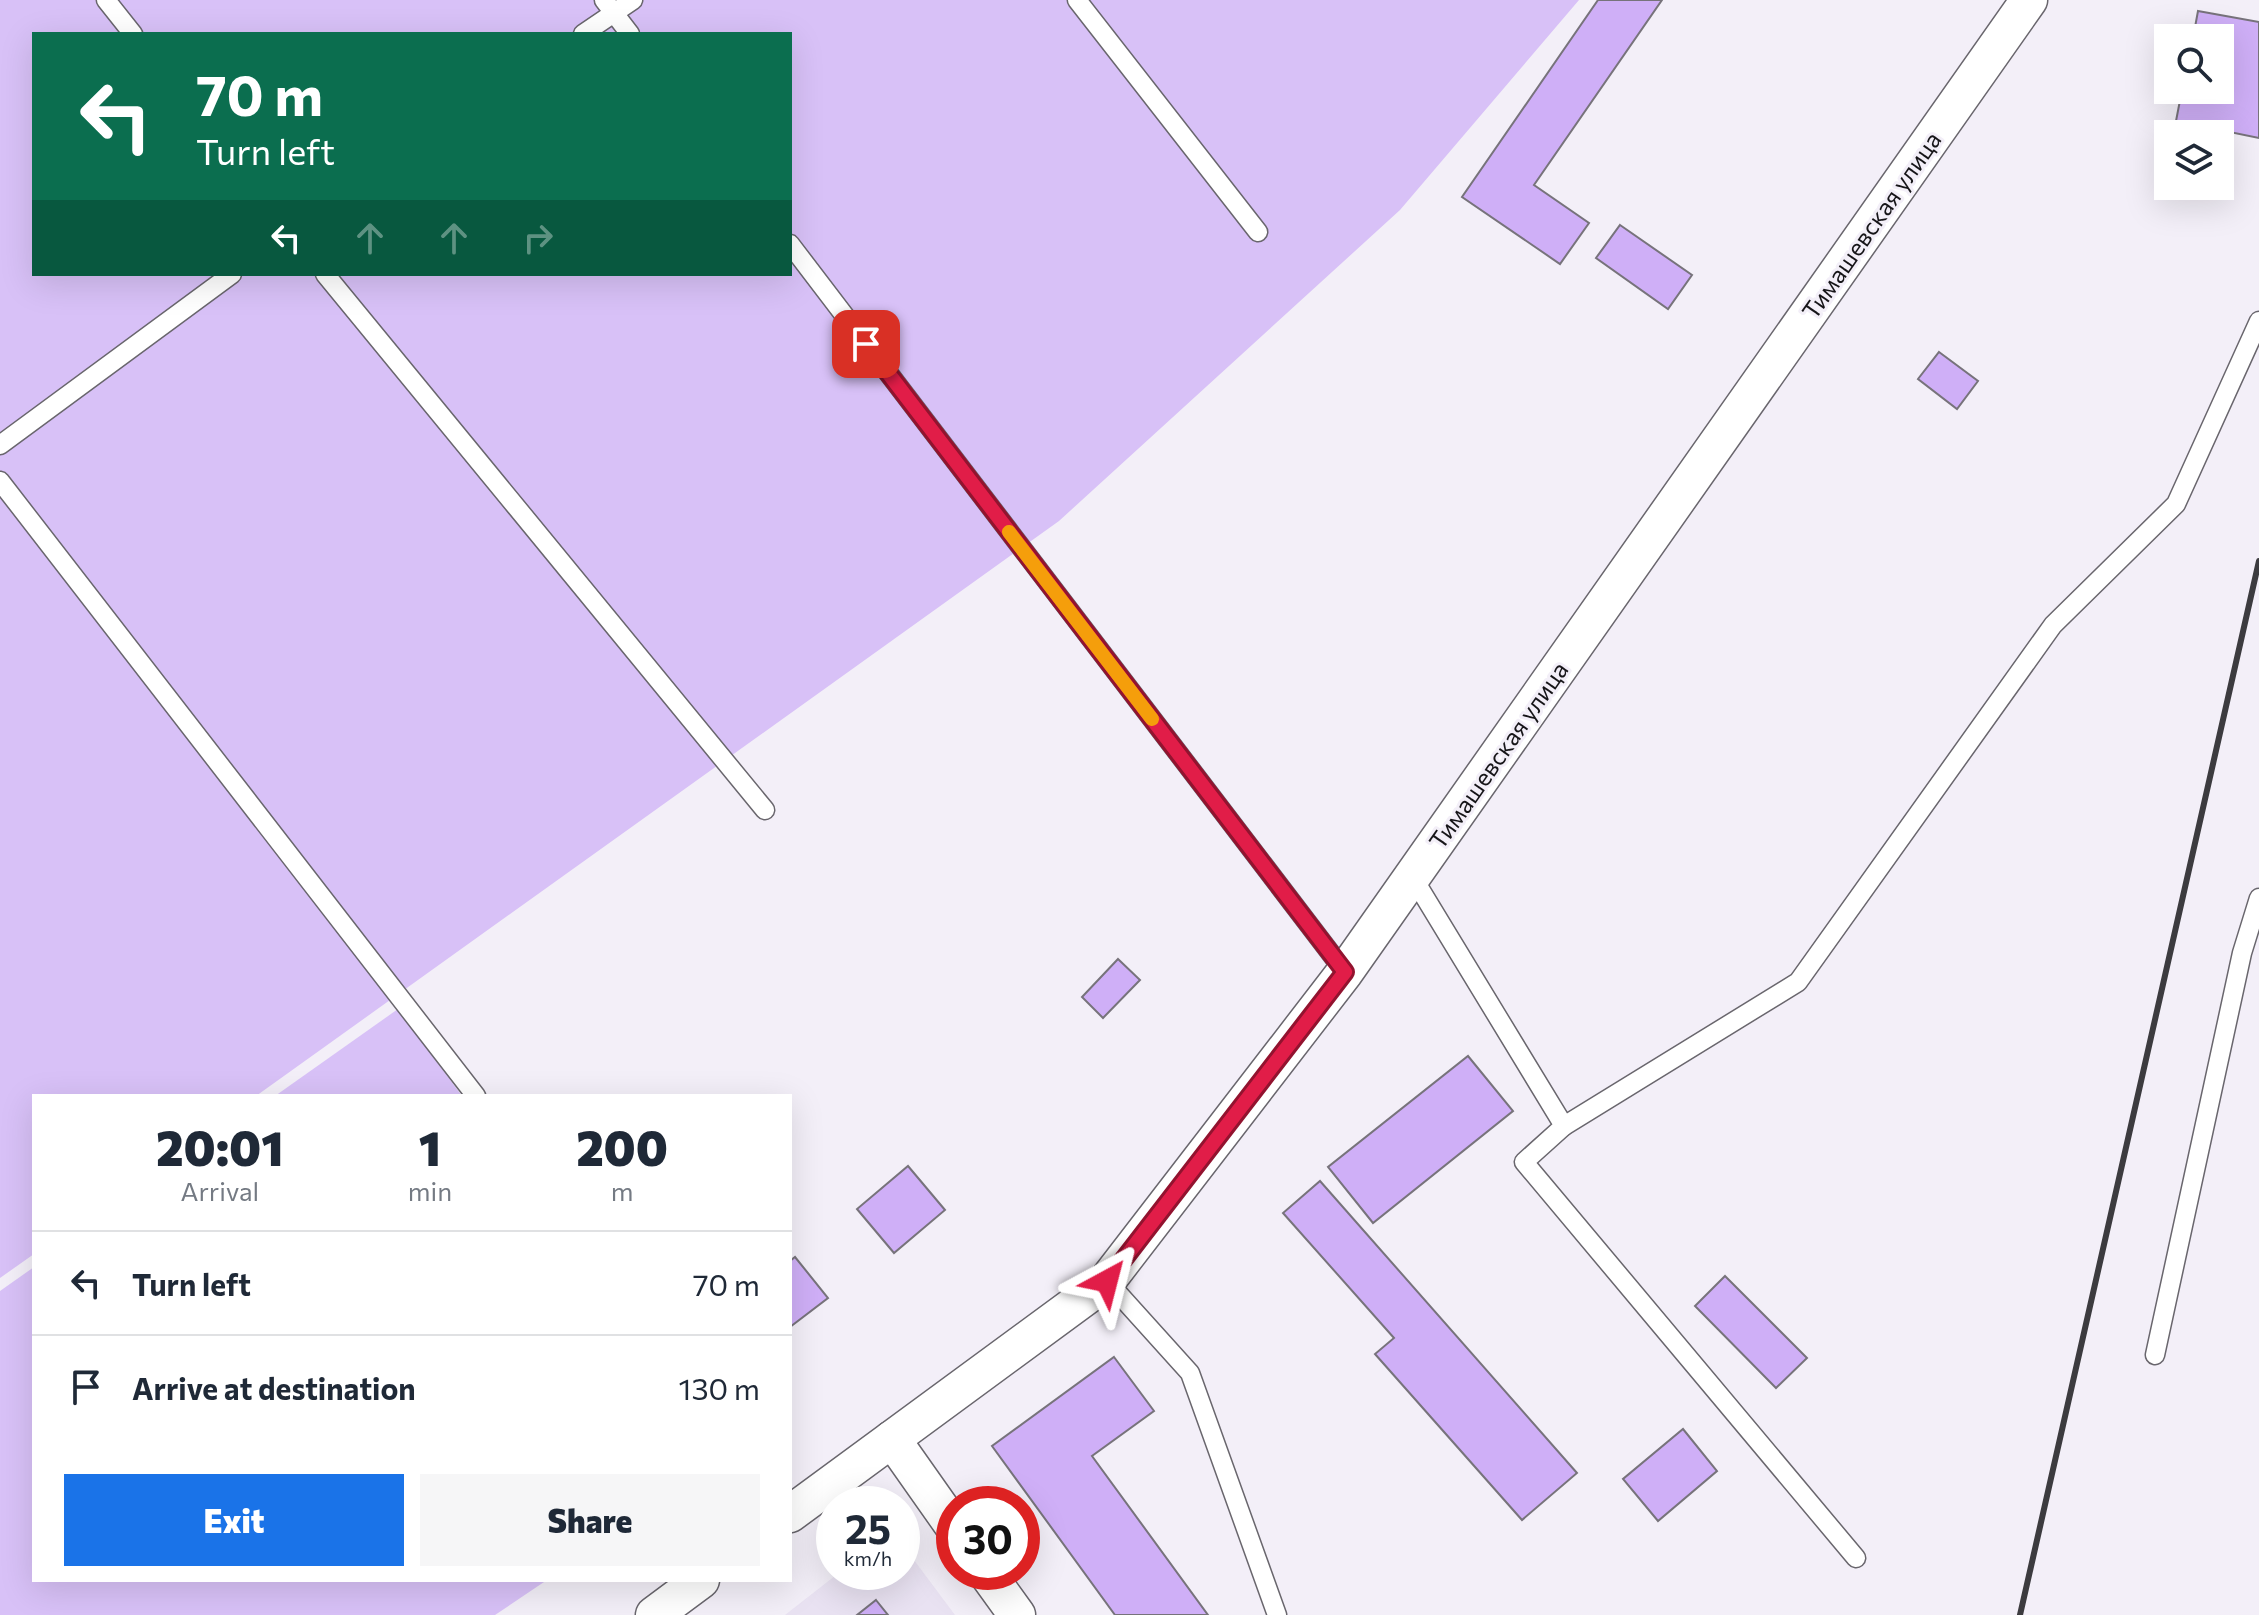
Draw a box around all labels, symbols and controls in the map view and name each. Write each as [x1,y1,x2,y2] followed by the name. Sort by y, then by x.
[2154,24,2234,200] map controls
[2154,24,2234,104] button: search
[196,59,323,128] text: 70 m
[64,64,168,168] icon: left
[2154,120,2234,200] button: layers
[1795,126,1947,324] street label: Тимашевская улица
[196,128,335,172] text: Turn left
[264,216,308,260] icon: left
[348,216,392,260] icon: ahead
[432,216,476,260] icon: ahead
[516,216,560,260] icon: right
[832,310,900,378] pin
[844,322,888,366] icon: arrive
[1422,656,1574,854] street label: Тимашевская улица
[156,1117,284,1176] text: 20:01
[419,1117,441,1176] text: 1
[576,1117,668,1176] text: 200
[181,1175,259,1206] text: Arrival
[408,1175,452,1206] text: min
[611,1175,633,1206] text: m
[1065,1239,1149,1323] position arrow
[64,1261,108,1305] icon: left
[132,1265,251,1302] text: Turn left
[693,1265,760,1302] text: 70 m
[64,1365,108,1409] icon: arrive
[132,1369,416,1406] text: Arrive at destination
[679,1369,760,1406] text: 130 m
[64,1474,404,1566] button: Exit
[420,1474,760,1566] button: Share
[936,1486,1040,1590] speed limit sign: 30
[845,1503,891,1552] text: 25
[844,1546,892,1570] text: km/h

